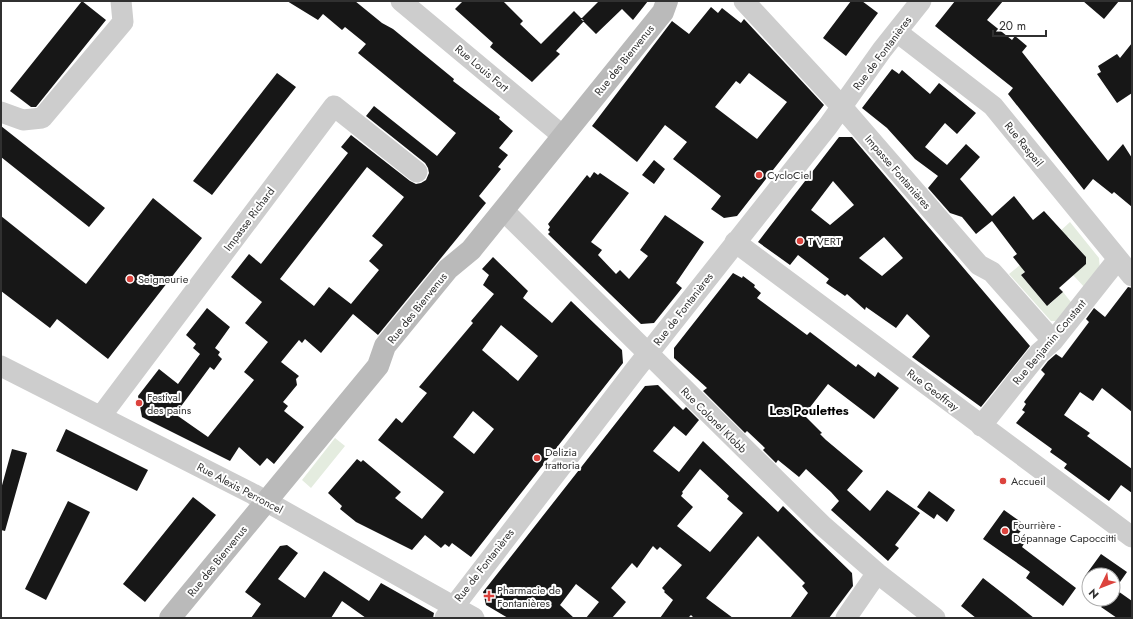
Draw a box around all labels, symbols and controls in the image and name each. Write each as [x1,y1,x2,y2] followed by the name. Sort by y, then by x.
[849,12,916,93] street label: Rue de Fontanières
[993,12,1046,38] scale bar
[999,17,1026,35] text: 20 m
[590,21,658,99] street label: Rue des Bienvenus
[452,41,513,96] street label: Rue Louis Fort
[1001,118,1047,170] street label: Rue Raspail
[861,131,935,213] street label: Impasse Fontanières
[767,167,812,183] place label: CycloCiel
[754,170,764,180] marker: CycloCiel
[220,184,278,254] street label: Impasse Richard
[808,233,841,249] place label: T VERT
[795,236,805,246] marker: T VERT
[383,269,451,347] street label: Rue des Bienvenus
[649,269,717,349] street label: Rue de Fontanières
[138,271,189,287] place label: Seigneurie
[125,274,135,284] marker: Seigneurie
[1008,296,1090,388] street label: Rue Benjamin Constant
[904,365,962,415] street label: Rue Geoffray
[677,383,751,457] street label: Rue Colonel Klobb
[147,389,192,418] place label: Festival des pains
[134,398,144,408] marker: Festival des pains
[769,401,849,420] district label: Les Poulettes
[545,444,580,473] place label: Delizia trattoria
[532,453,542,463] marker: Delizia trattoria
[194,459,286,517] street label: Rue Alexis Perroncel
[1011,473,1046,489] place label: Accueil
[998,476,1008,486] marker: Accueil
[1013,517,1117,546] place label: Fourrière - Dépannage Capoccitti
[183,522,251,600] street label: Rue des Bienvenus
[450,525,518,605] street label: Rue de Fontanières
[1000,526,1010,536] marker: Fourrière - Dépannage Capoccitti
[1081,567,1121,607] north arrow
[497,582,561,611] place label: Pharmacie de Fontanières
[1085,585,1103,602] text: N
[484,591,494,601] marker: Pharmacie de Fontanières

